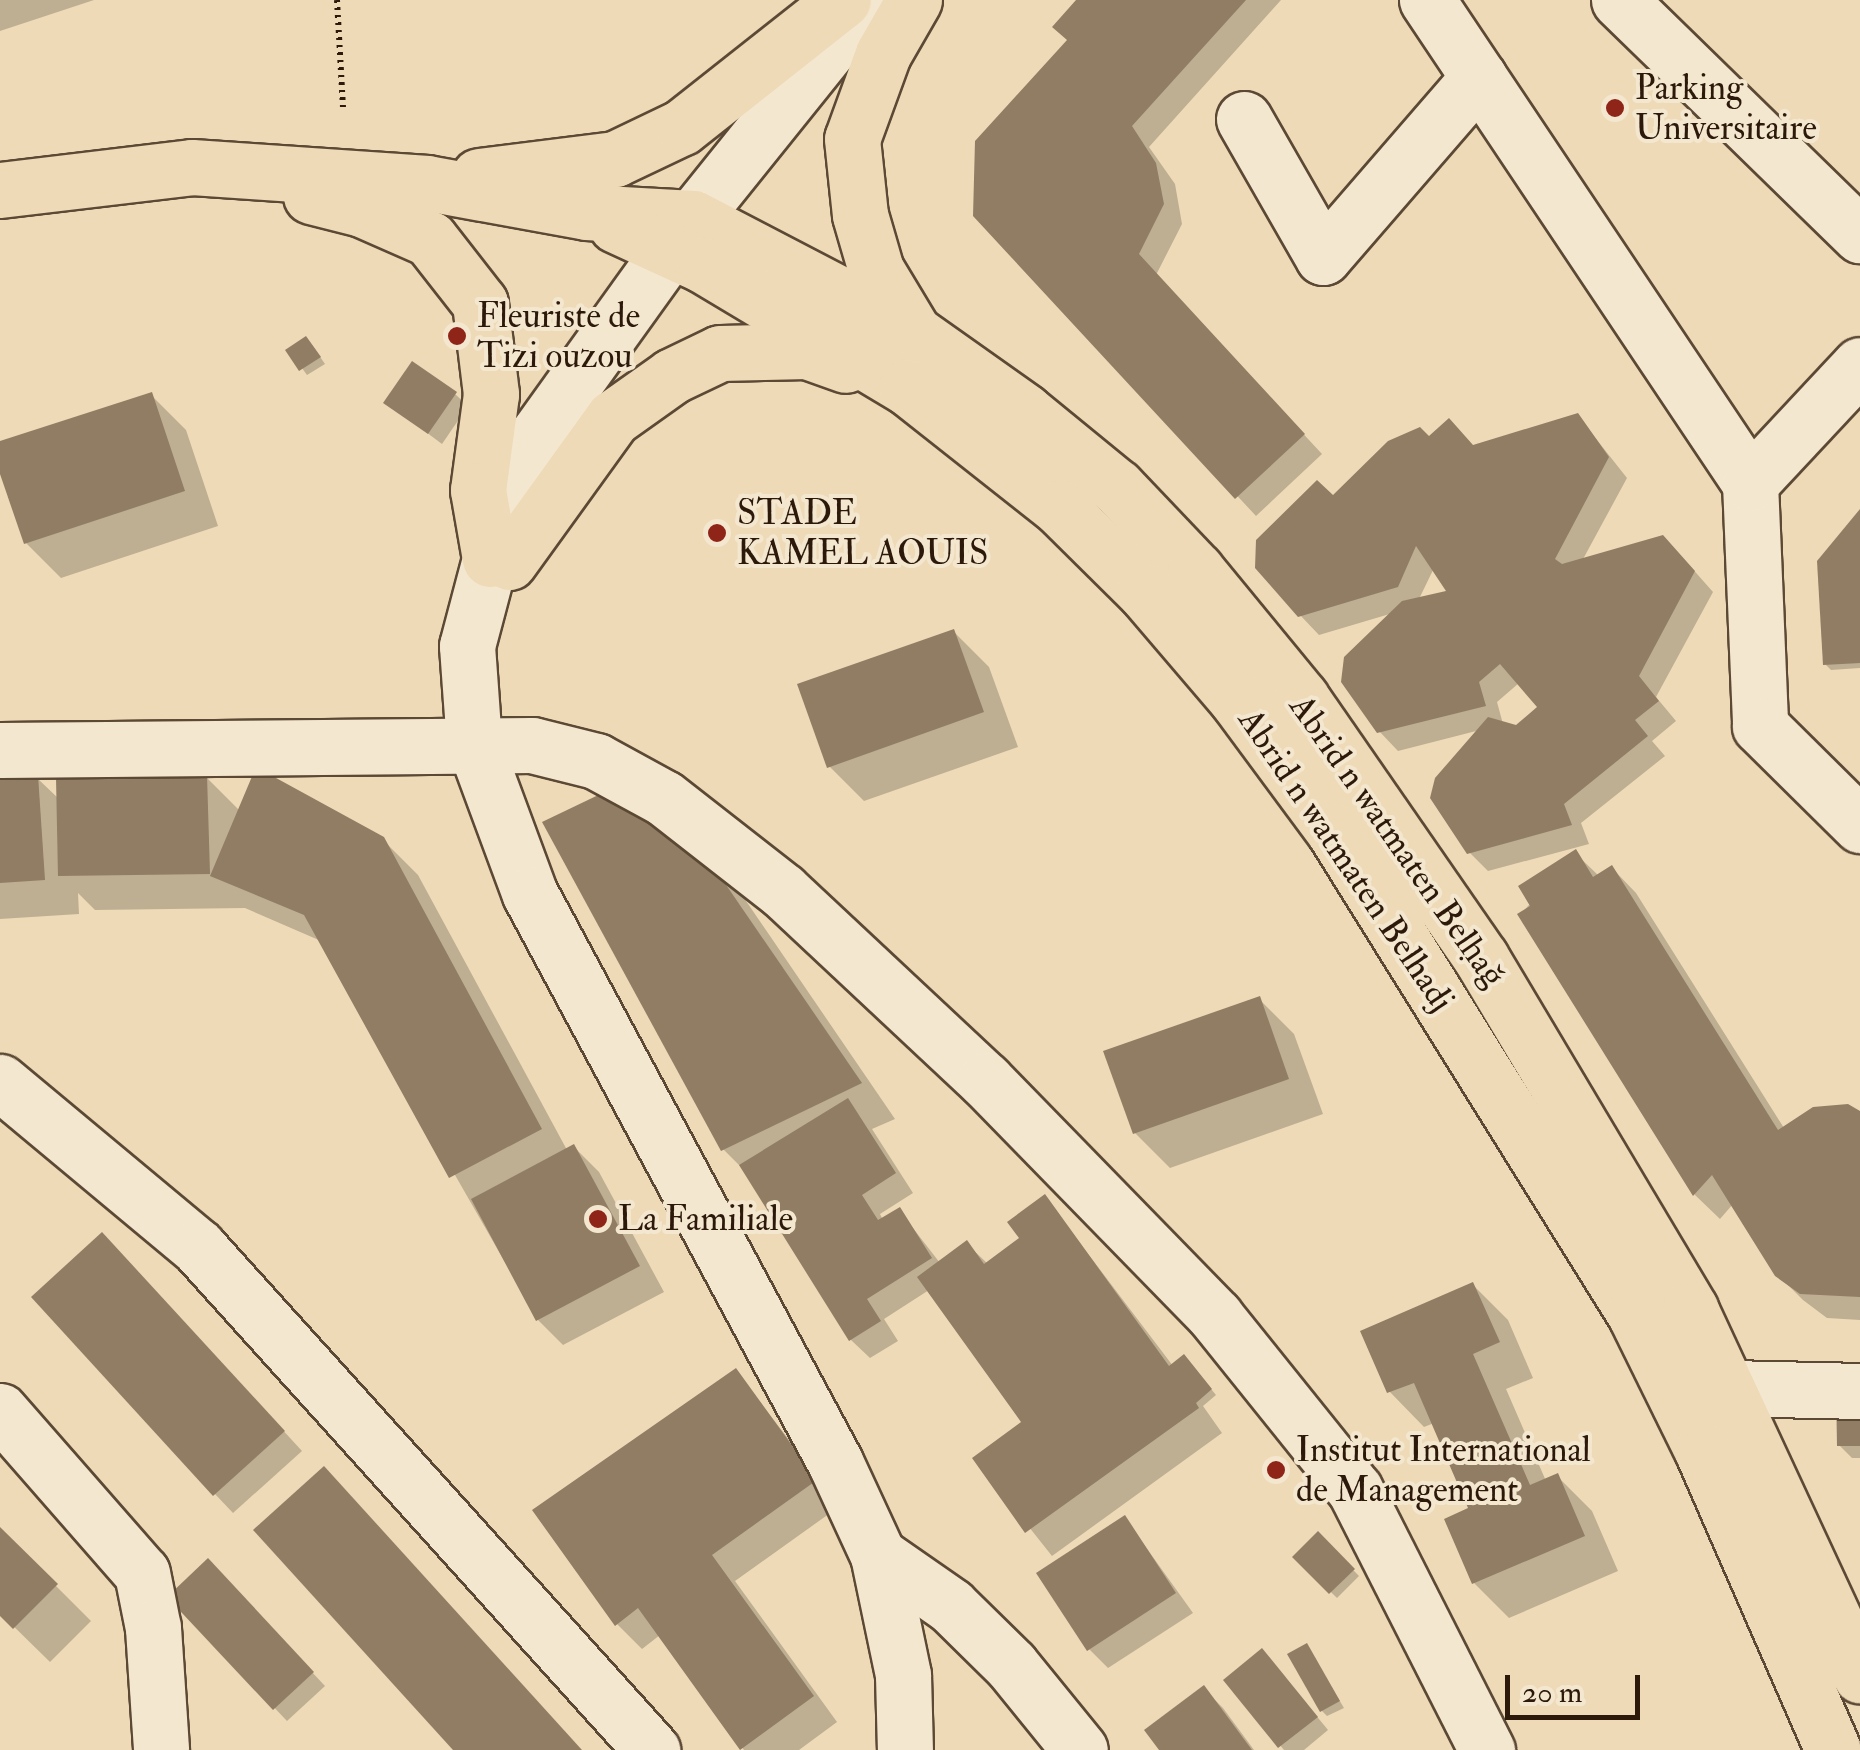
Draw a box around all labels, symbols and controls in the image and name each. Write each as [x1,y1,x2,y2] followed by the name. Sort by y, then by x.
[1635,67,1817,149] place label: Parking Universitaire
[1604,97,1626,119] marker: Parking Universitaire
[477,295,640,377] place label: Fleuriste de Tizi ouzou
[446,325,468,347] marker: Fleuriste de Tizi ouzou
[737,492,988,574] place label: STADE KAMEL AOUIS
[706,522,728,544] marker: STADE KAMEL AOUIS
[1281,687,1513,995] street label: Abrid n watmaten Belḥaǧ
[1229,701,1463,1019] street label: Abrid n watmaten Belhadj
[618,1198,793,1240] place label: La Familiale
[587,1208,609,1230] marker: La Familiale
[1296,1429,1591,1511] place label: Institut International de Management
[1265,1459,1287,1481] marker: Institut International de Management
[1510,1655,1645,1717] scale bar
[1522,1674,1582,1711] text: 20 m

